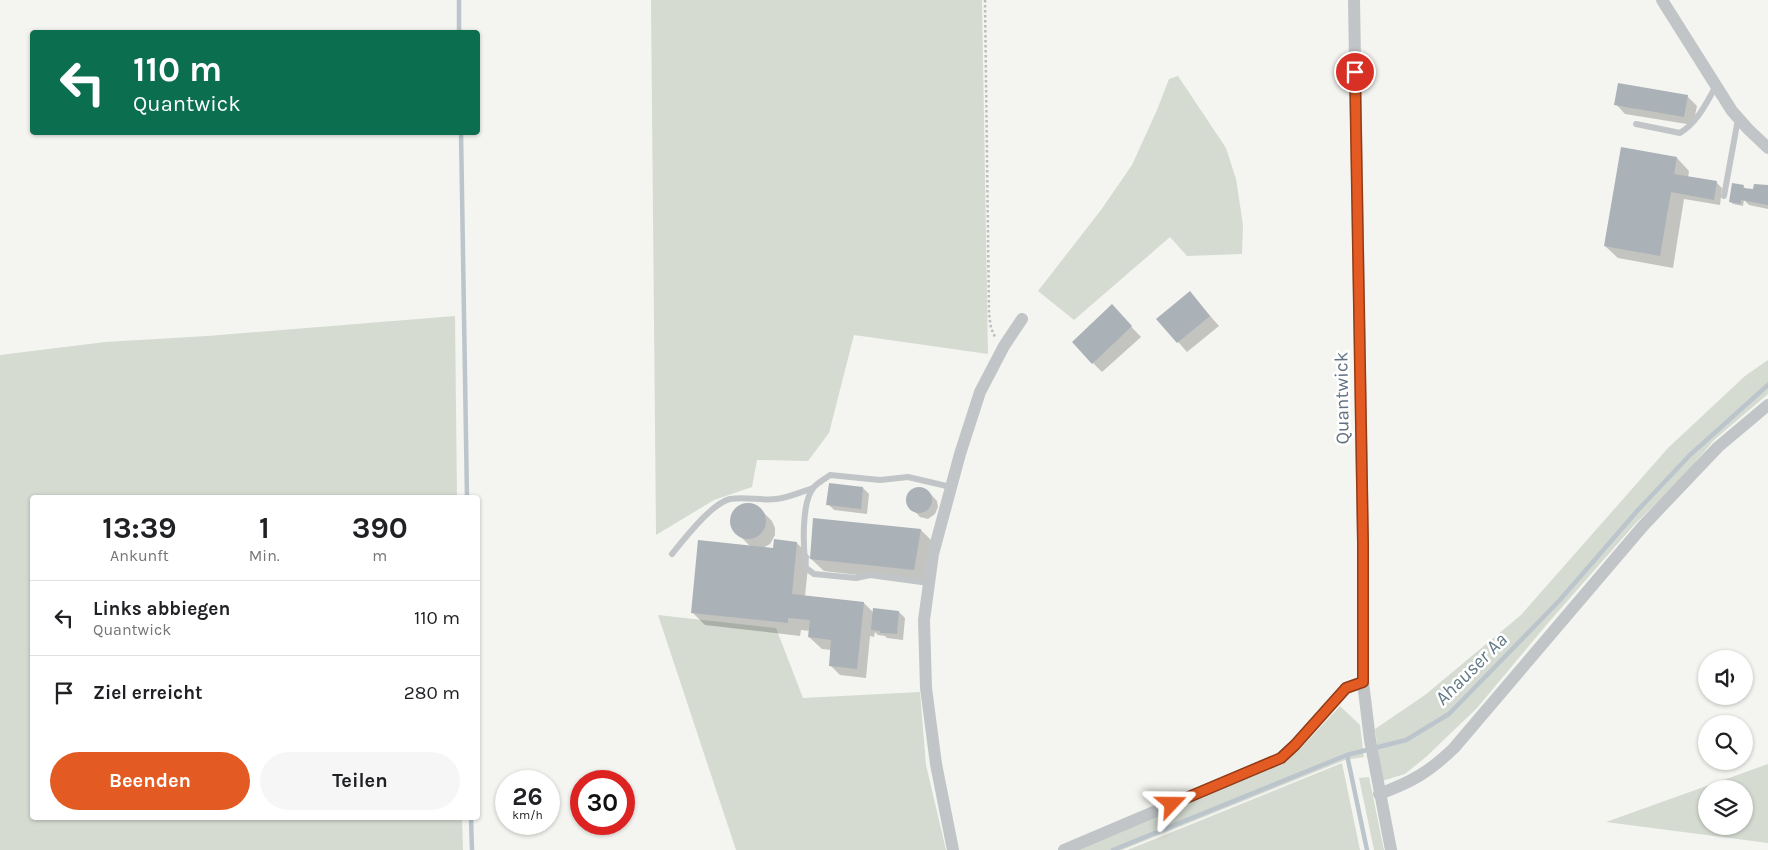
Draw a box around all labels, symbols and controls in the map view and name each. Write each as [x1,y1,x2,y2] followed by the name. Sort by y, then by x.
[133,49,222,90] text: 110 m
[50,50,115,115] icon: left
[1334,51,1376,93] pin
[1341,58,1369,86] icon: arrive
[133,91,241,117] text: Quantwick
[1330,351,1354,445] street label: Quantwick
[102,510,177,546] text: 13:39
[259,510,270,546] text: 1
[352,510,408,546] text: 390
[110,546,169,565] text: Ankunft
[249,546,280,565] text: Min.
[372,546,387,565] text: m
[93,598,230,620] text: Links abbiegen
[50,604,78,632] icon: left
[414,607,460,629] text: 110 m
[93,620,171,639] text: Quantwick
[1430,628,1512,710] water label: Ahauser Aa
[1698,650,1753,835] map controls
[1698,650,1753,705] button: sound
[50,679,78,707] icon: arrive
[93,682,203,704] text: Ziel erreicht
[404,682,460,704] text: 280 m
[1698,715,1753,770] button: search
[50,752,250,810] button: Beenden
[260,752,460,810] button: Teilen
[570,770,635,835] speed limit sign: 30
[1145,777,1197,829] position arrow
[1698,780,1753,835] button: layers
[512,782,543,811] text: 26
[512,808,543,822] text: km/h

